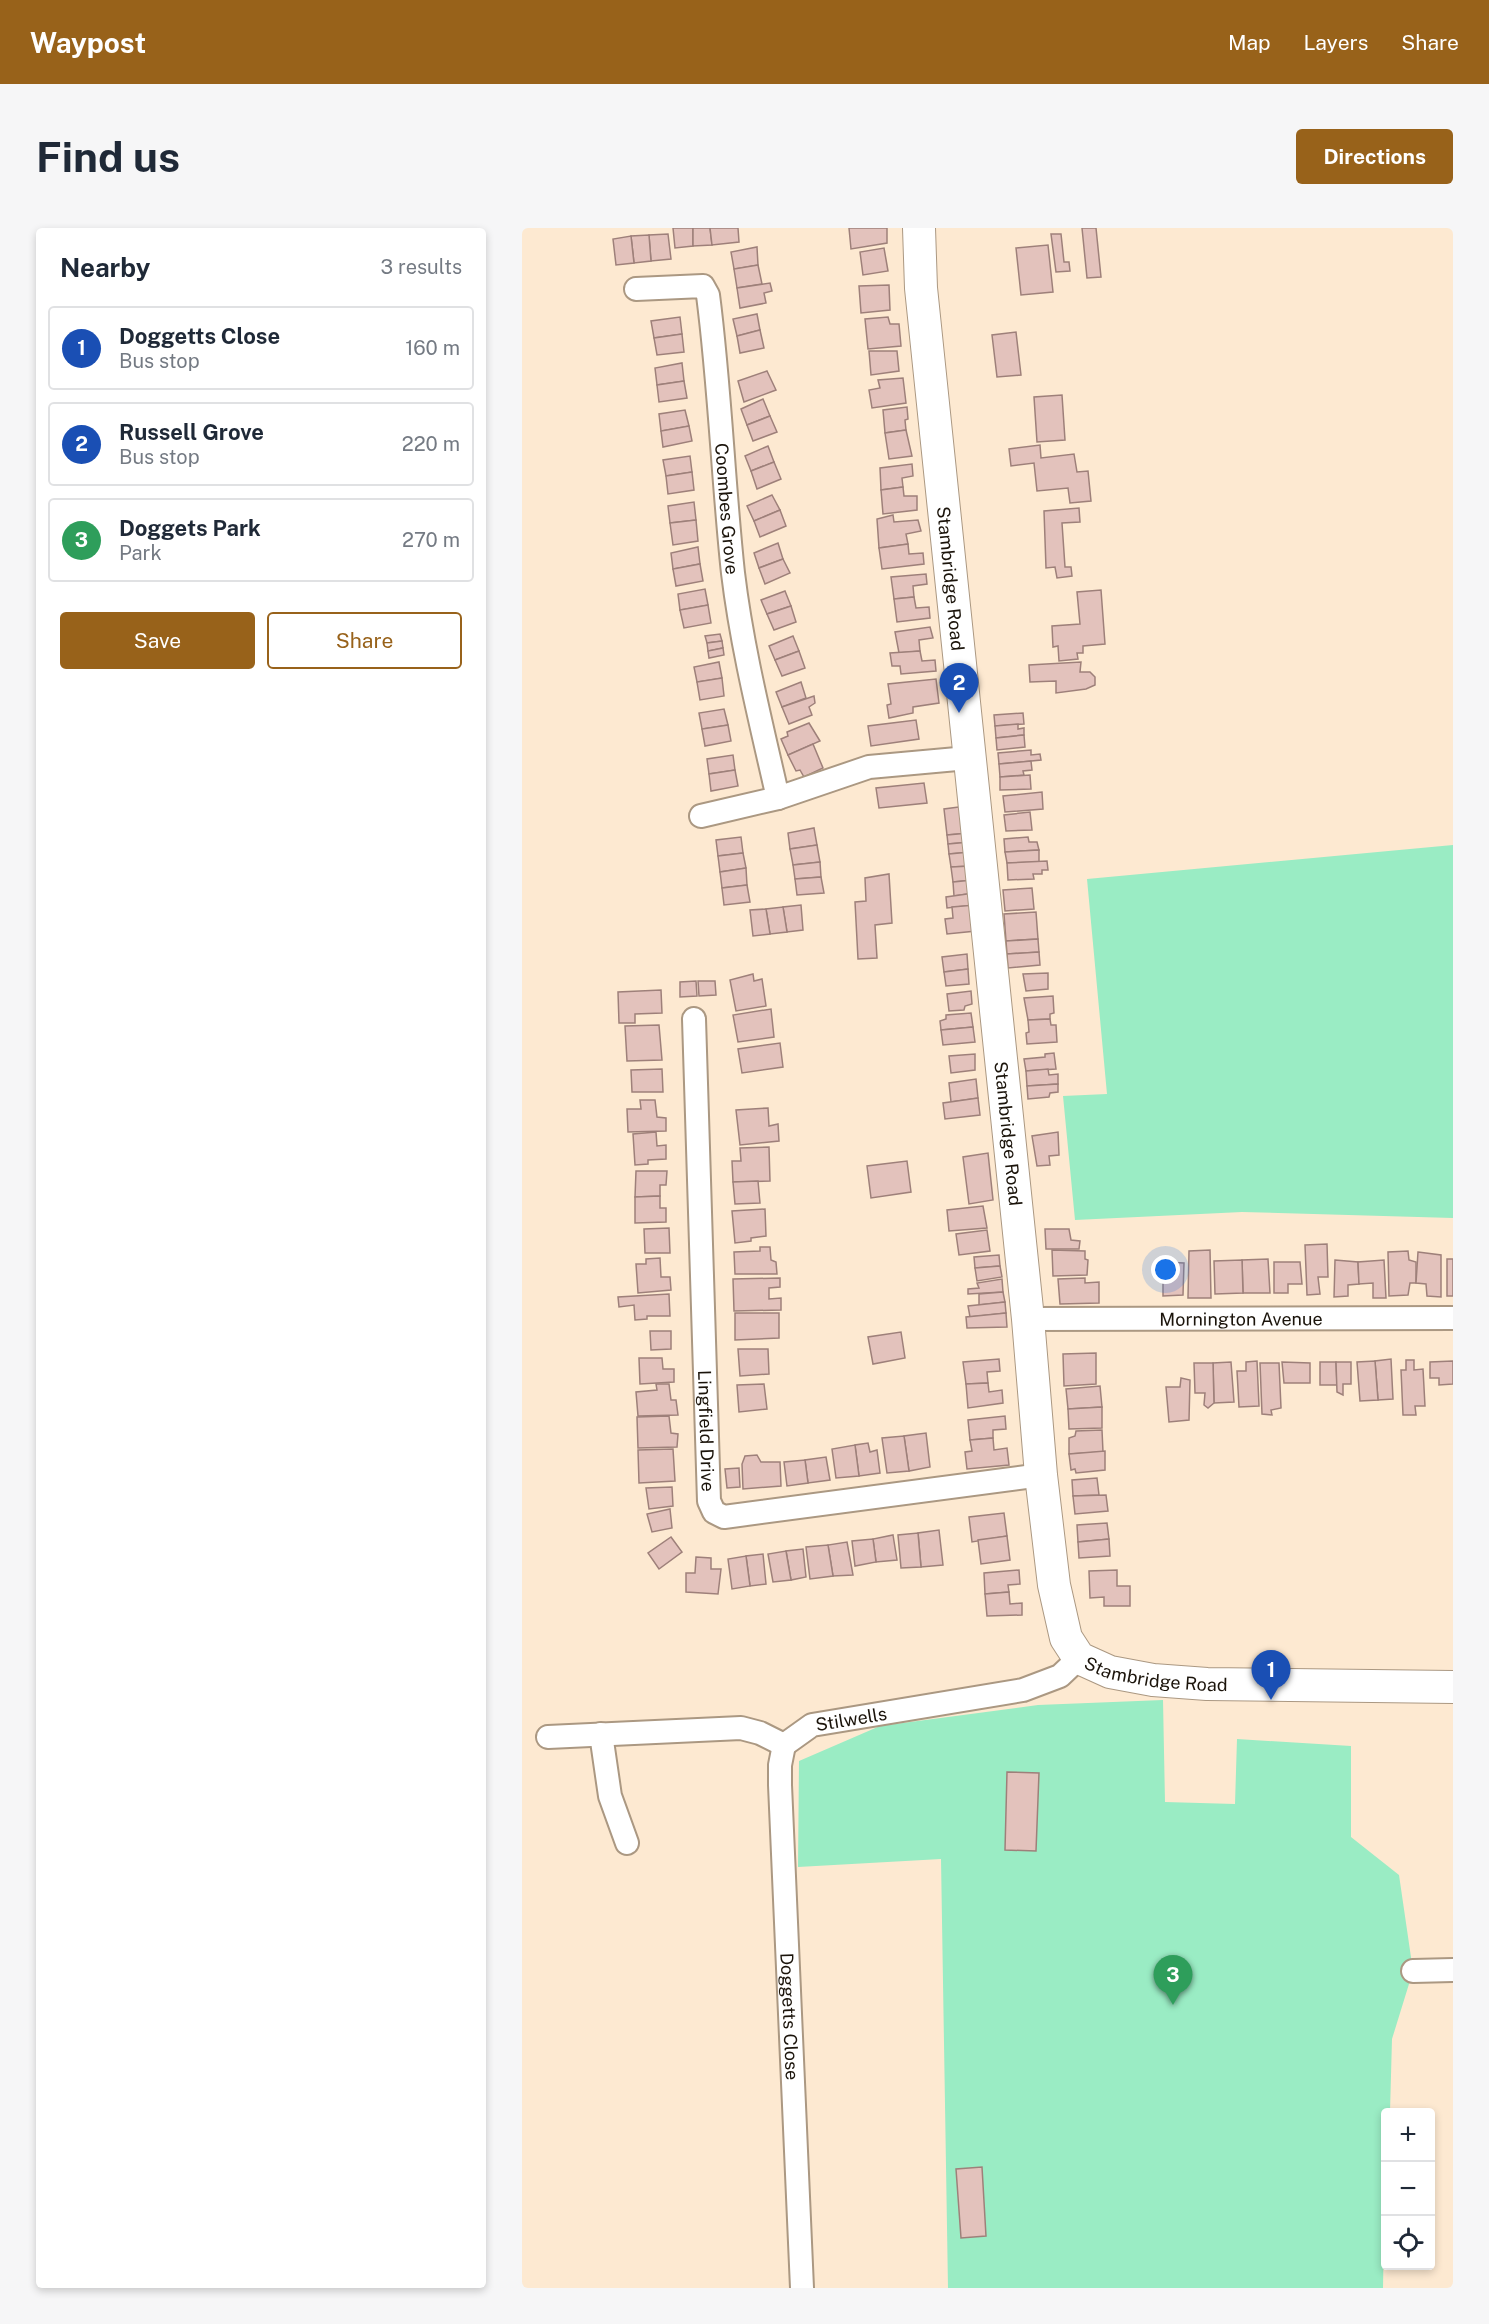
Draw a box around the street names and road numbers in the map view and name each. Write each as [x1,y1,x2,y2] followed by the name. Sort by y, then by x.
[711,442,744,576] street label: Coombes Grove
[933,505,969,652] street label: Stambridge Road
[991,1060,1027,1207] street label: Stambridge Road
[1159,1308,1323,1329] street label: Mornington Avenue
[694,1370,719,1492] street label: Lingfield Drive
[1081,1651,1228,1695] street label: Stambridge Road
[814,1702,888,1735] street label: Stilwells
[777,1952,803,2081] street label: Doggetts Close

